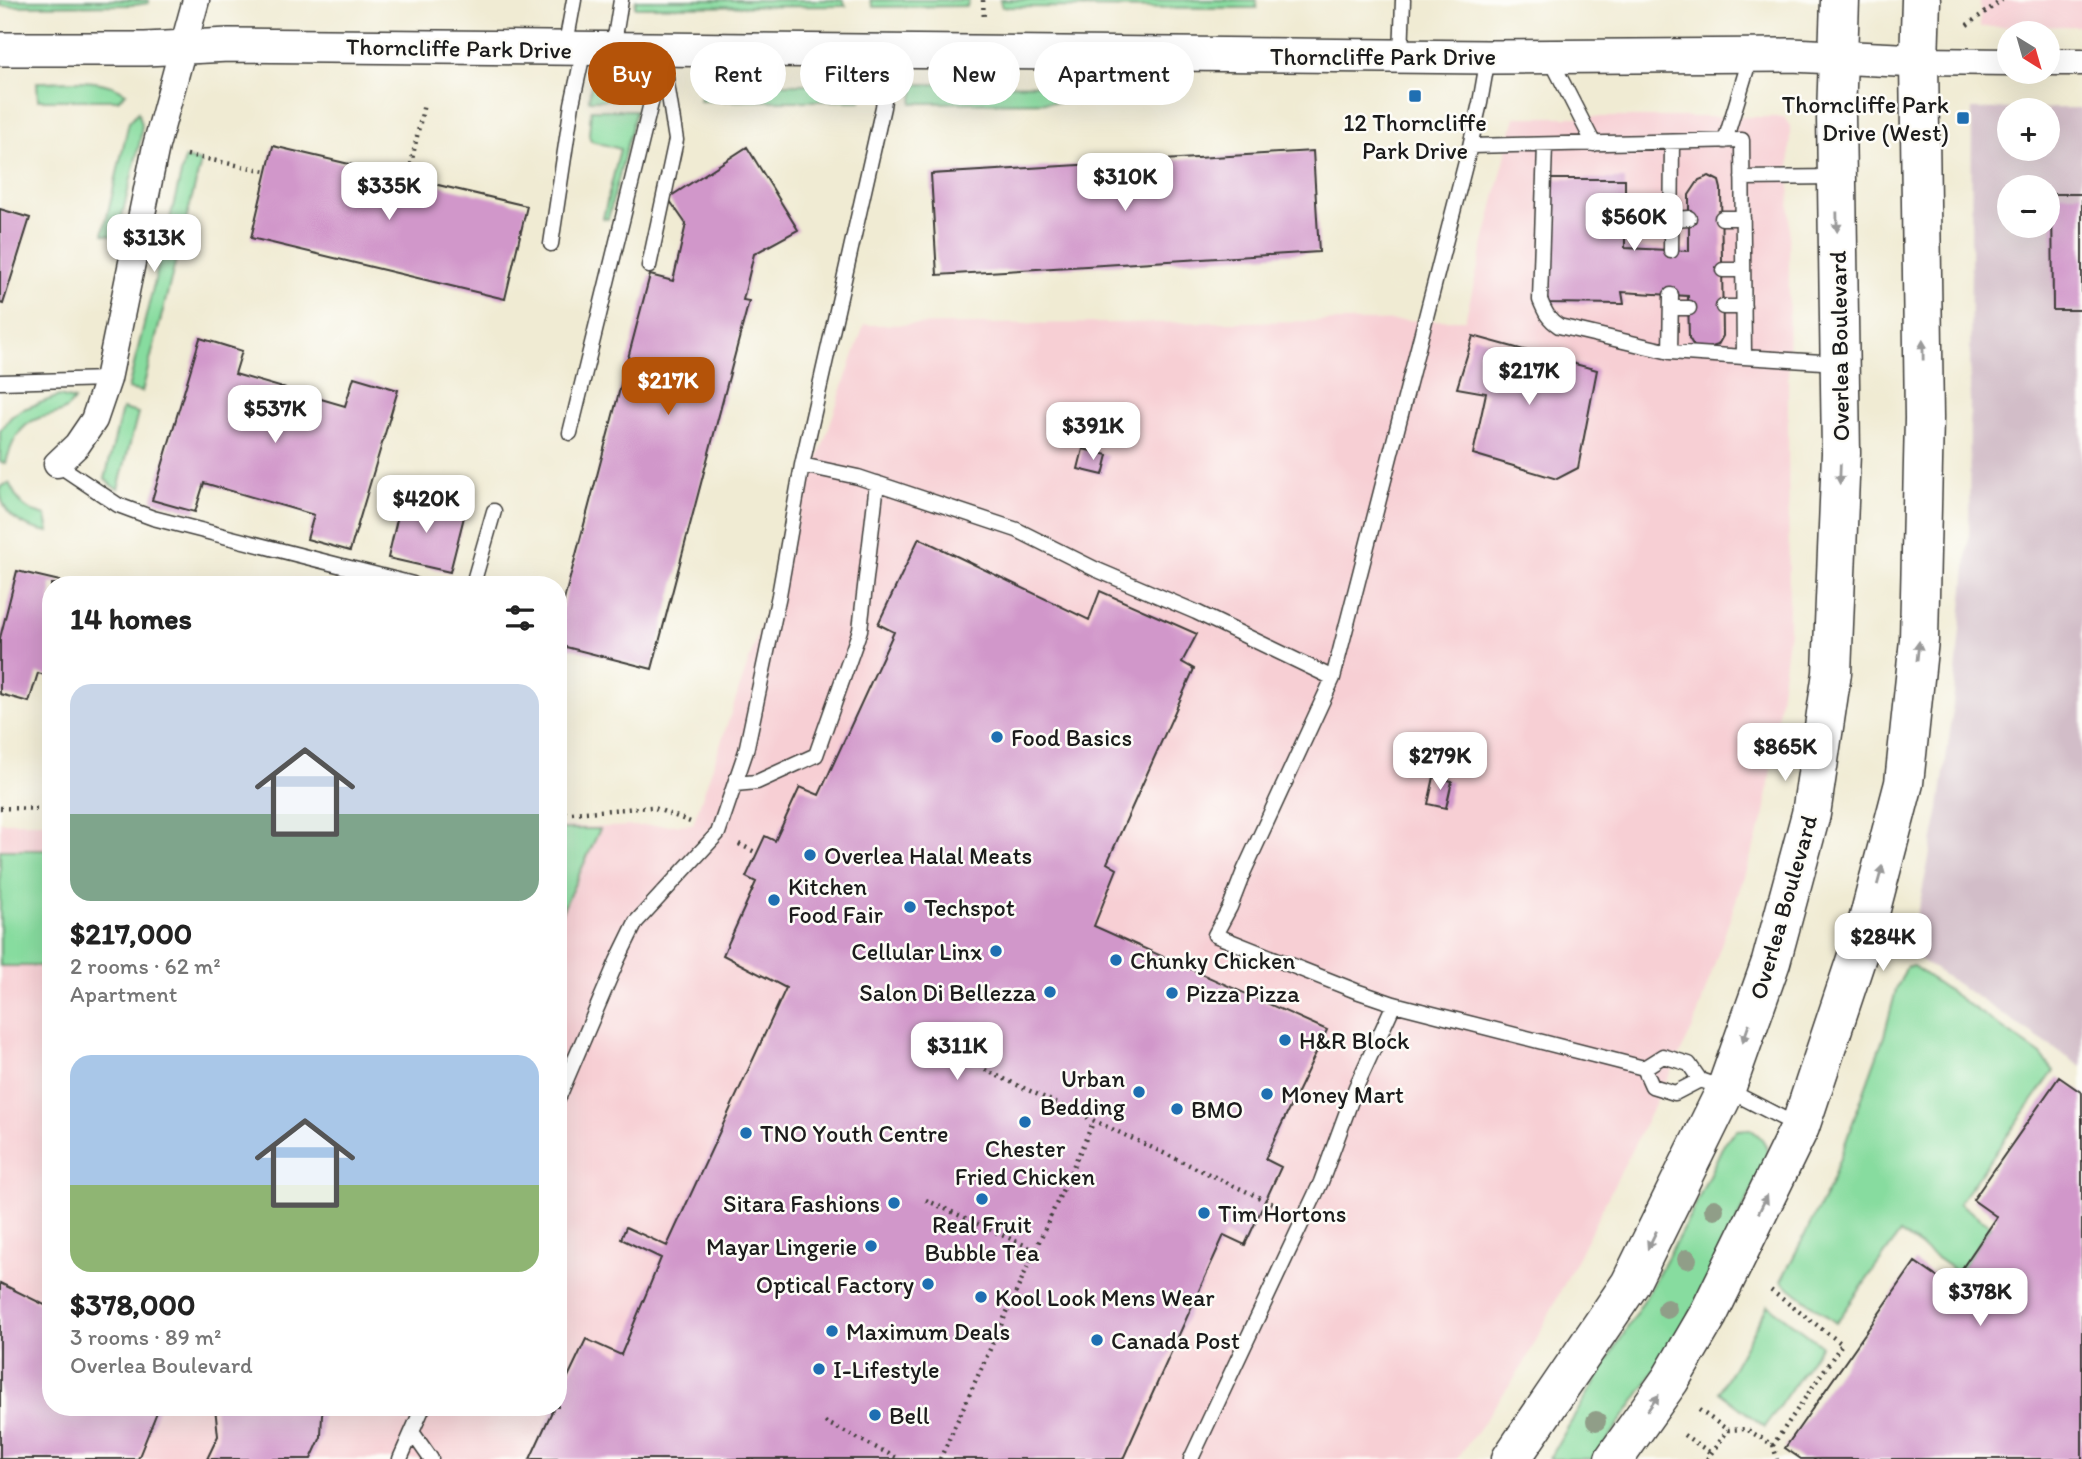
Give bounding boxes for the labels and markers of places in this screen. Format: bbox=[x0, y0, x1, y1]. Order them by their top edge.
marker: 12 Thorncliffe Park Drive bbox=[1407, 88, 1423, 104]
place label: Thorncliffe Park Drive (West) bbox=[1782, 90, 1949, 147]
place label: 12 Thorncliffe Park Drive bbox=[1343, 108, 1487, 165]
marker: Thorncliffe Park Drive (West) bbox=[1955, 110, 1971, 126]
pin: $310K bbox=[1076, 154, 1174, 213]
pin: $335K bbox=[340, 162, 438, 222]
pin: $560K bbox=[1585, 194, 1683, 253]
pin: $313K bbox=[105, 215, 203, 274]
pin: $217K bbox=[1480, 348, 1578, 407]
pin: $217K bbox=[619, 358, 717, 417]
pin: $537K bbox=[226, 386, 324, 445]
pin: $391K bbox=[1044, 402, 1142, 462]
pin: $420K bbox=[377, 476, 475, 535]
place label: Food Basics bbox=[1011, 723, 1132, 752]
pin: $865K bbox=[1736, 724, 1834, 783]
marker: Food Basics bbox=[989, 729, 1005, 745]
pin: $279K bbox=[1391, 732, 1489, 792]
place label: Overlea Halal Meats bbox=[824, 841, 1032, 870]
marker: Overlea Halal Meats bbox=[802, 847, 818, 863]
place label: Kitchen Food Fair bbox=[788, 872, 883, 929]
marker: Kitchen Food Fair bbox=[766, 892, 782, 908]
place label: Techspot bbox=[924, 893, 1015, 922]
marker: Techspot bbox=[902, 899, 918, 915]
pin: $284K bbox=[1834, 914, 1932, 973]
place label: Cellular Linx bbox=[851, 937, 982, 966]
marker: Cellular Linx bbox=[988, 943, 1004, 959]
place label: Chunky Chicken bbox=[1130, 946, 1295, 975]
marker: Chunky Chicken bbox=[1108, 952, 1124, 968]
place label: Salon Di Bellezza bbox=[859, 978, 1037, 1007]
place label: Pizza Pizza bbox=[1186, 979, 1300, 1008]
marker: Salon Di Bellezza bbox=[1042, 984, 1058, 1000]
marker: Pizza Pizza bbox=[1164, 985, 1180, 1001]
pin: $311K bbox=[908, 1023, 1006, 1082]
place label: H&R Block bbox=[1299, 1026, 1410, 1055]
marker: H&R Block bbox=[1277, 1032, 1293, 1048]
place label: Urban Bedding bbox=[1040, 1064, 1126, 1121]
place label: Money Mart bbox=[1281, 1080, 1404, 1109]
marker: Urban Bedding bbox=[1131, 1084, 1147, 1100]
marker: Money Mart bbox=[1259, 1086, 1275, 1102]
place label: BMO bbox=[1191, 1095, 1243, 1124]
marker: BMO bbox=[1169, 1101, 1185, 1117]
marker: Chester Fried Chicken bbox=[1017, 1114, 1033, 1130]
place label: TNO Youth Centre bbox=[760, 1119, 948, 1148]
marker: TNO Youth Centre bbox=[738, 1125, 754, 1141]
place label: Chester Fried Chicken bbox=[955, 1134, 1096, 1191]
place label: Sitara Fashions bbox=[723, 1189, 880, 1218]
marker: Real Fruit Bubble Tea bbox=[974, 1191, 990, 1207]
marker: Sitara Fashions bbox=[886, 1195, 902, 1211]
place label: Tim Hortons bbox=[1218, 1199, 1347, 1228]
marker: Tim Hortons bbox=[1196, 1205, 1212, 1221]
place label: Real Fruit Bubble Tea bbox=[925, 1210, 1040, 1267]
place label: Mayar Lingerie bbox=[706, 1232, 857, 1261]
marker: Mayar Lingerie bbox=[863, 1238, 879, 1254]
pin: $378K bbox=[1931, 1268, 2029, 1328]
place label: Optical Factory bbox=[756, 1270, 914, 1299]
marker: Optical Factory bbox=[920, 1276, 936, 1292]
place label: Kool Look Mens Wear bbox=[995, 1283, 1215, 1312]
marker: Kool Look Mens Wear bbox=[973, 1289, 989, 1305]
place label: Maximum Deals bbox=[846, 1317, 1010, 1346]
marker: Maximum Deals bbox=[824, 1323, 840, 1339]
place label: Canada Post bbox=[1111, 1326, 1240, 1355]
marker: Canada Post bbox=[1089, 1332, 1105, 1348]
place label: I-Lifestyle bbox=[833, 1355, 940, 1384]
marker: I-Lifestyle bbox=[811, 1361, 827, 1377]
place label: Bell bbox=[889, 1401, 930, 1430]
marker: Bell bbox=[867, 1407, 883, 1423]

